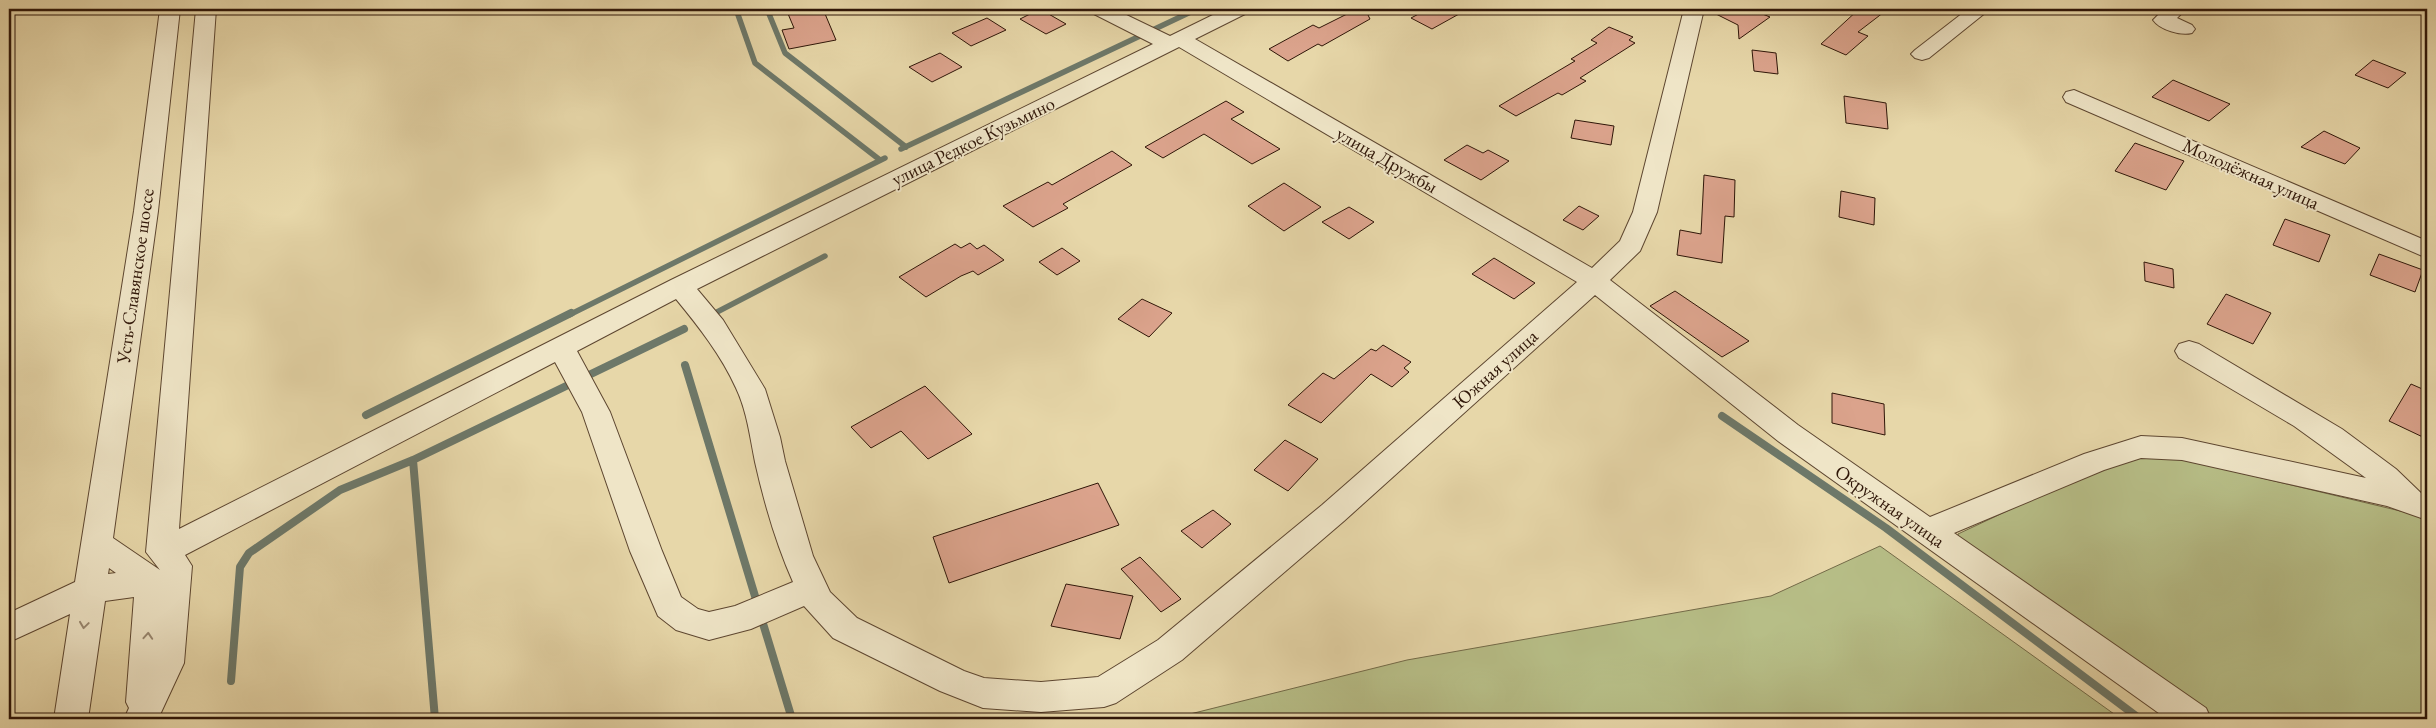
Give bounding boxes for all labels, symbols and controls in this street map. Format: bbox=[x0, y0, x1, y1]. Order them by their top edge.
street label: улица Редкое Кузьмино bbox=[887, 91, 1059, 191]
street label: улица Дружбы bbox=[1332, 121, 1443, 199]
street label: Молодёжная улица bbox=[2179, 133, 2324, 215]
street label: Усть-Славянское шоссе bbox=[110, 187, 160, 366]
street label: Южная улица bbox=[1447, 324, 1543, 414]
street label: Окружная улица bbox=[1830, 459, 1950, 553]
one-way arrow bbox=[79, 621, 90, 629]
one-way arrow bbox=[142, 631, 153, 639]

